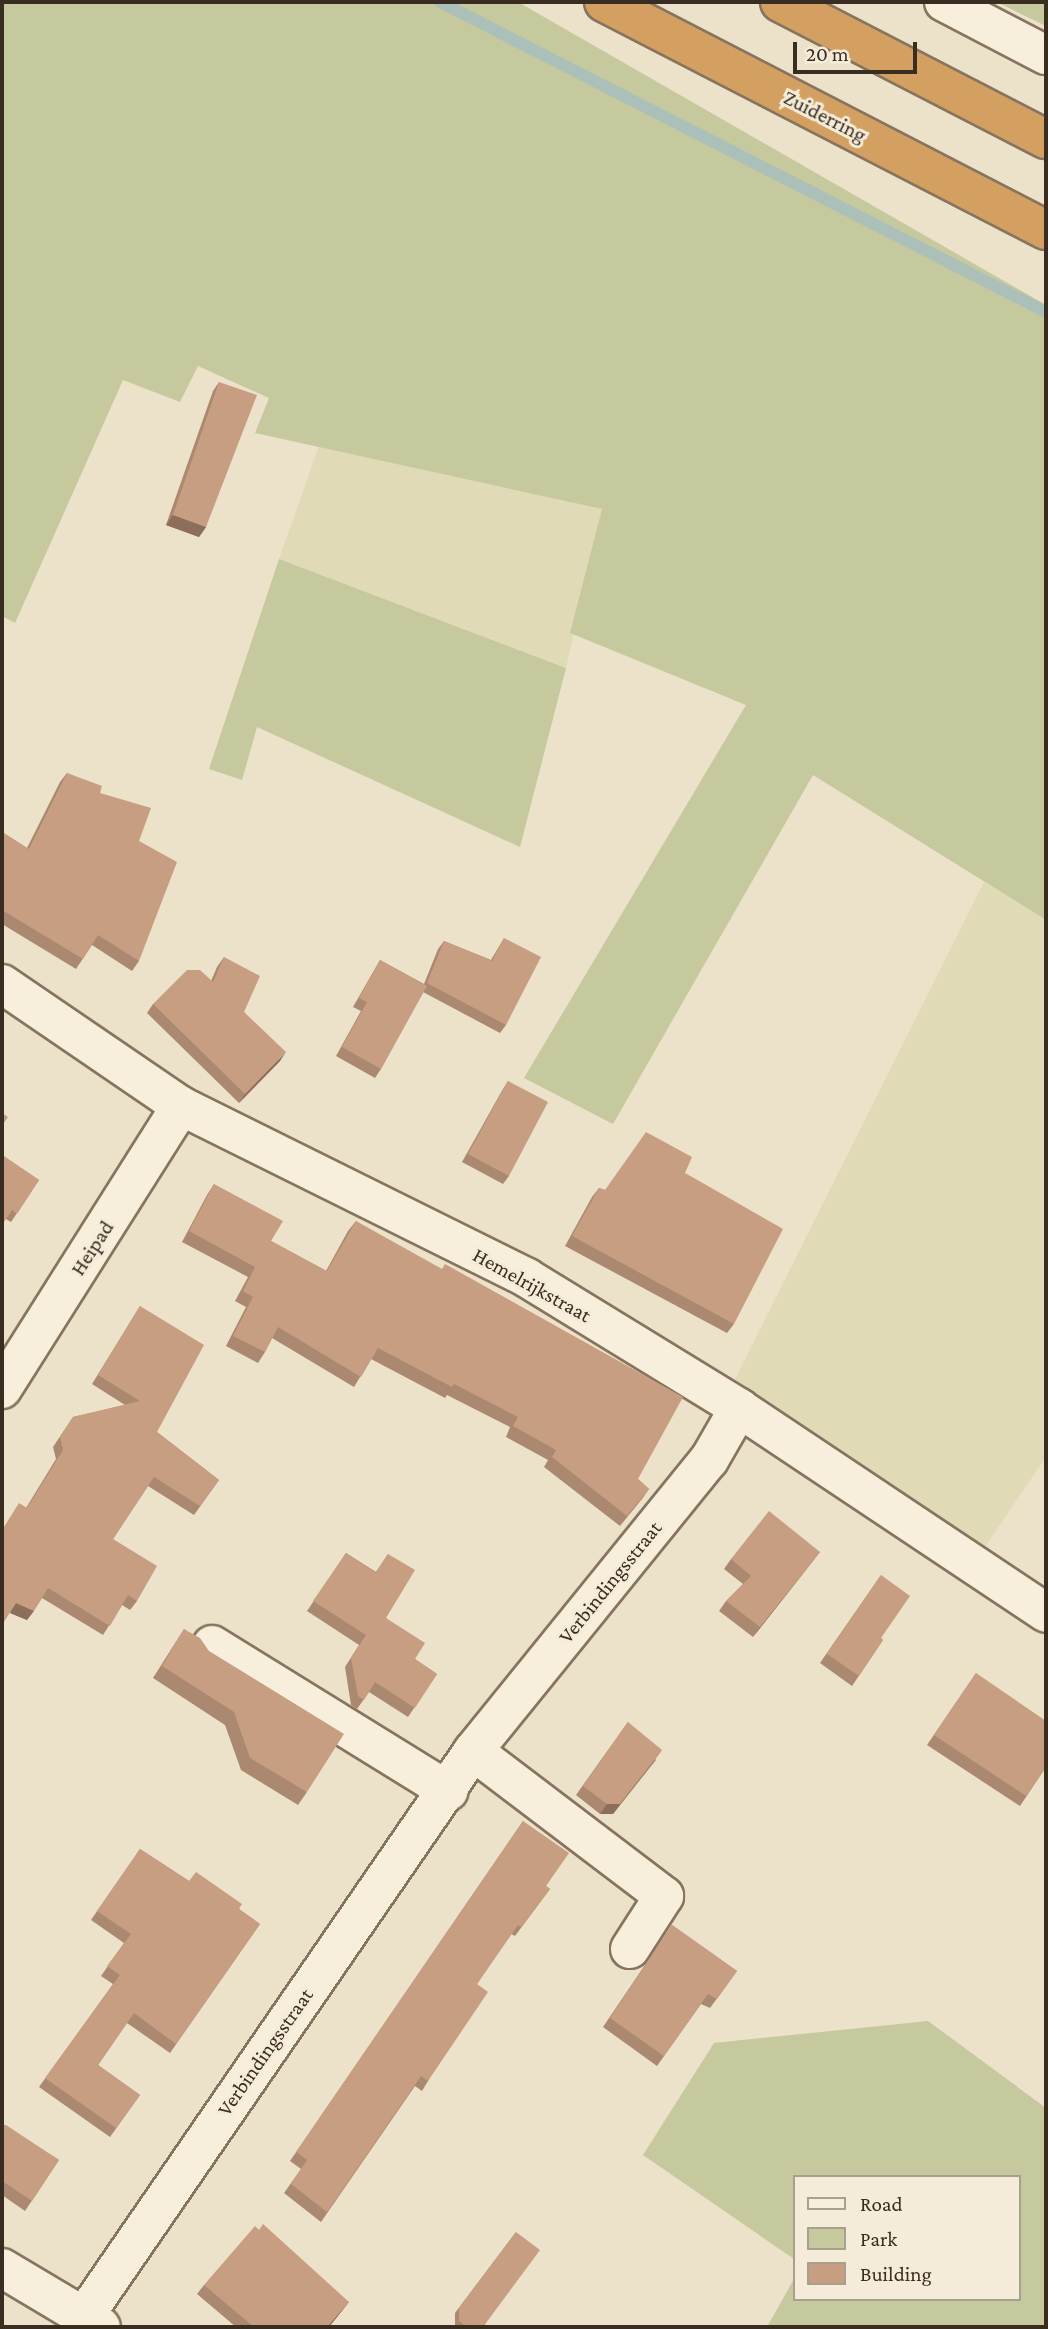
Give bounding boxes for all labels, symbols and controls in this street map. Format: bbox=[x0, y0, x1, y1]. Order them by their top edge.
scale bar bbox=[796, 28, 920, 72]
text: 20 m bbox=[806, 42, 849, 66]
street label: Zuiderring bbox=[779, 84, 871, 148]
street label: Heipad bbox=[65, 1216, 119, 1280]
street label: Hemelrijkstraat bbox=[468, 1242, 596, 1328]
street label: Verbindingsstraat bbox=[553, 1516, 667, 1648]
street label: Verbindingsstraat bbox=[212, 1983, 318, 2121]
legend bbox=[792, 2175, 1020, 2301]
text: Road bbox=[860, 2192, 903, 2216]
text: Park bbox=[860, 2227, 897, 2251]
text: Building bbox=[860, 2262, 932, 2286]

